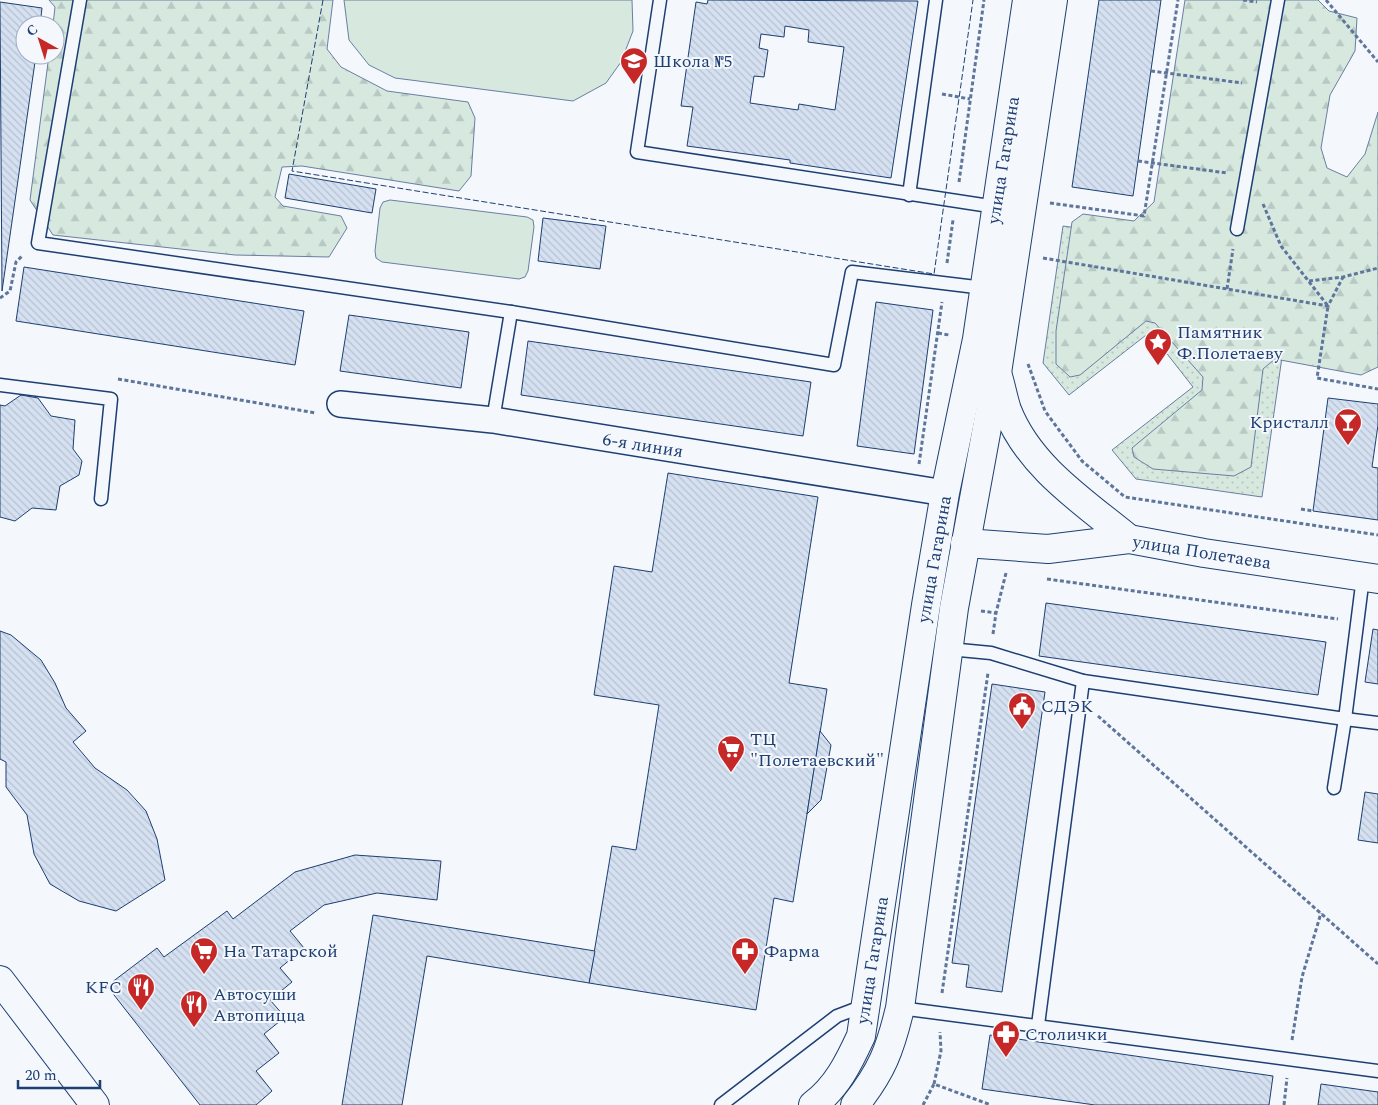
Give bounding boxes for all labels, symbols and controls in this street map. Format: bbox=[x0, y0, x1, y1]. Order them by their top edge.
north arrow bbox=[15, 15, 65, 65]
text: С bbox=[22, 19, 43, 42]
school or university icon: Школа №5 bbox=[619, 46, 649, 85]
place label: Школа №5 bbox=[653, 48, 732, 75]
street label: улица Гагарина bbox=[980, 94, 1027, 227]
place label: Памятник Ф.Полетаеву bbox=[1177, 319, 1284, 367]
place icon: Памятник Ф.Полетаеву bbox=[1143, 327, 1173, 366]
bar icon: Кристалл bbox=[1333, 407, 1363, 446]
place label: Кристалл bbox=[1249, 409, 1329, 436]
street label: 6-я линия bbox=[601, 426, 685, 465]
street label: улица Гагарина bbox=[910, 493, 959, 626]
street label: улица Полетаева bbox=[1130, 528, 1273, 577]
public building icon: СДЭК bbox=[1007, 691, 1037, 730]
place label: СДЭК bbox=[1041, 693, 1093, 720]
place label: ТЦ "Полетаевский" bbox=[750, 726, 884, 774]
supermarket icon: ТЦ "Полетаевский" bbox=[716, 734, 746, 773]
street label: улица Гагарина bbox=[849, 894, 896, 1027]
supermarket icon: На Татарской bbox=[189, 936, 219, 975]
pharmacy icon: Фарма bbox=[730, 936, 760, 975]
place label: На Татарской bbox=[223, 938, 338, 965]
place label: Фарма bbox=[764, 938, 820, 965]
restaurant icon: KFC bbox=[126, 972, 156, 1011]
place label: KFC bbox=[85, 974, 122, 1001]
place label: Автосуши Автопицца bbox=[213, 981, 306, 1029]
restaurant icon: Автосуши Автопицца bbox=[179, 989, 209, 1028]
pharmacy icon: Столички bbox=[991, 1019, 1021, 1058]
place label: Столички bbox=[1025, 1021, 1108, 1048]
scale bar bbox=[18, 1058, 100, 1090]
text: 20 m bbox=[25, 1064, 57, 1087]

